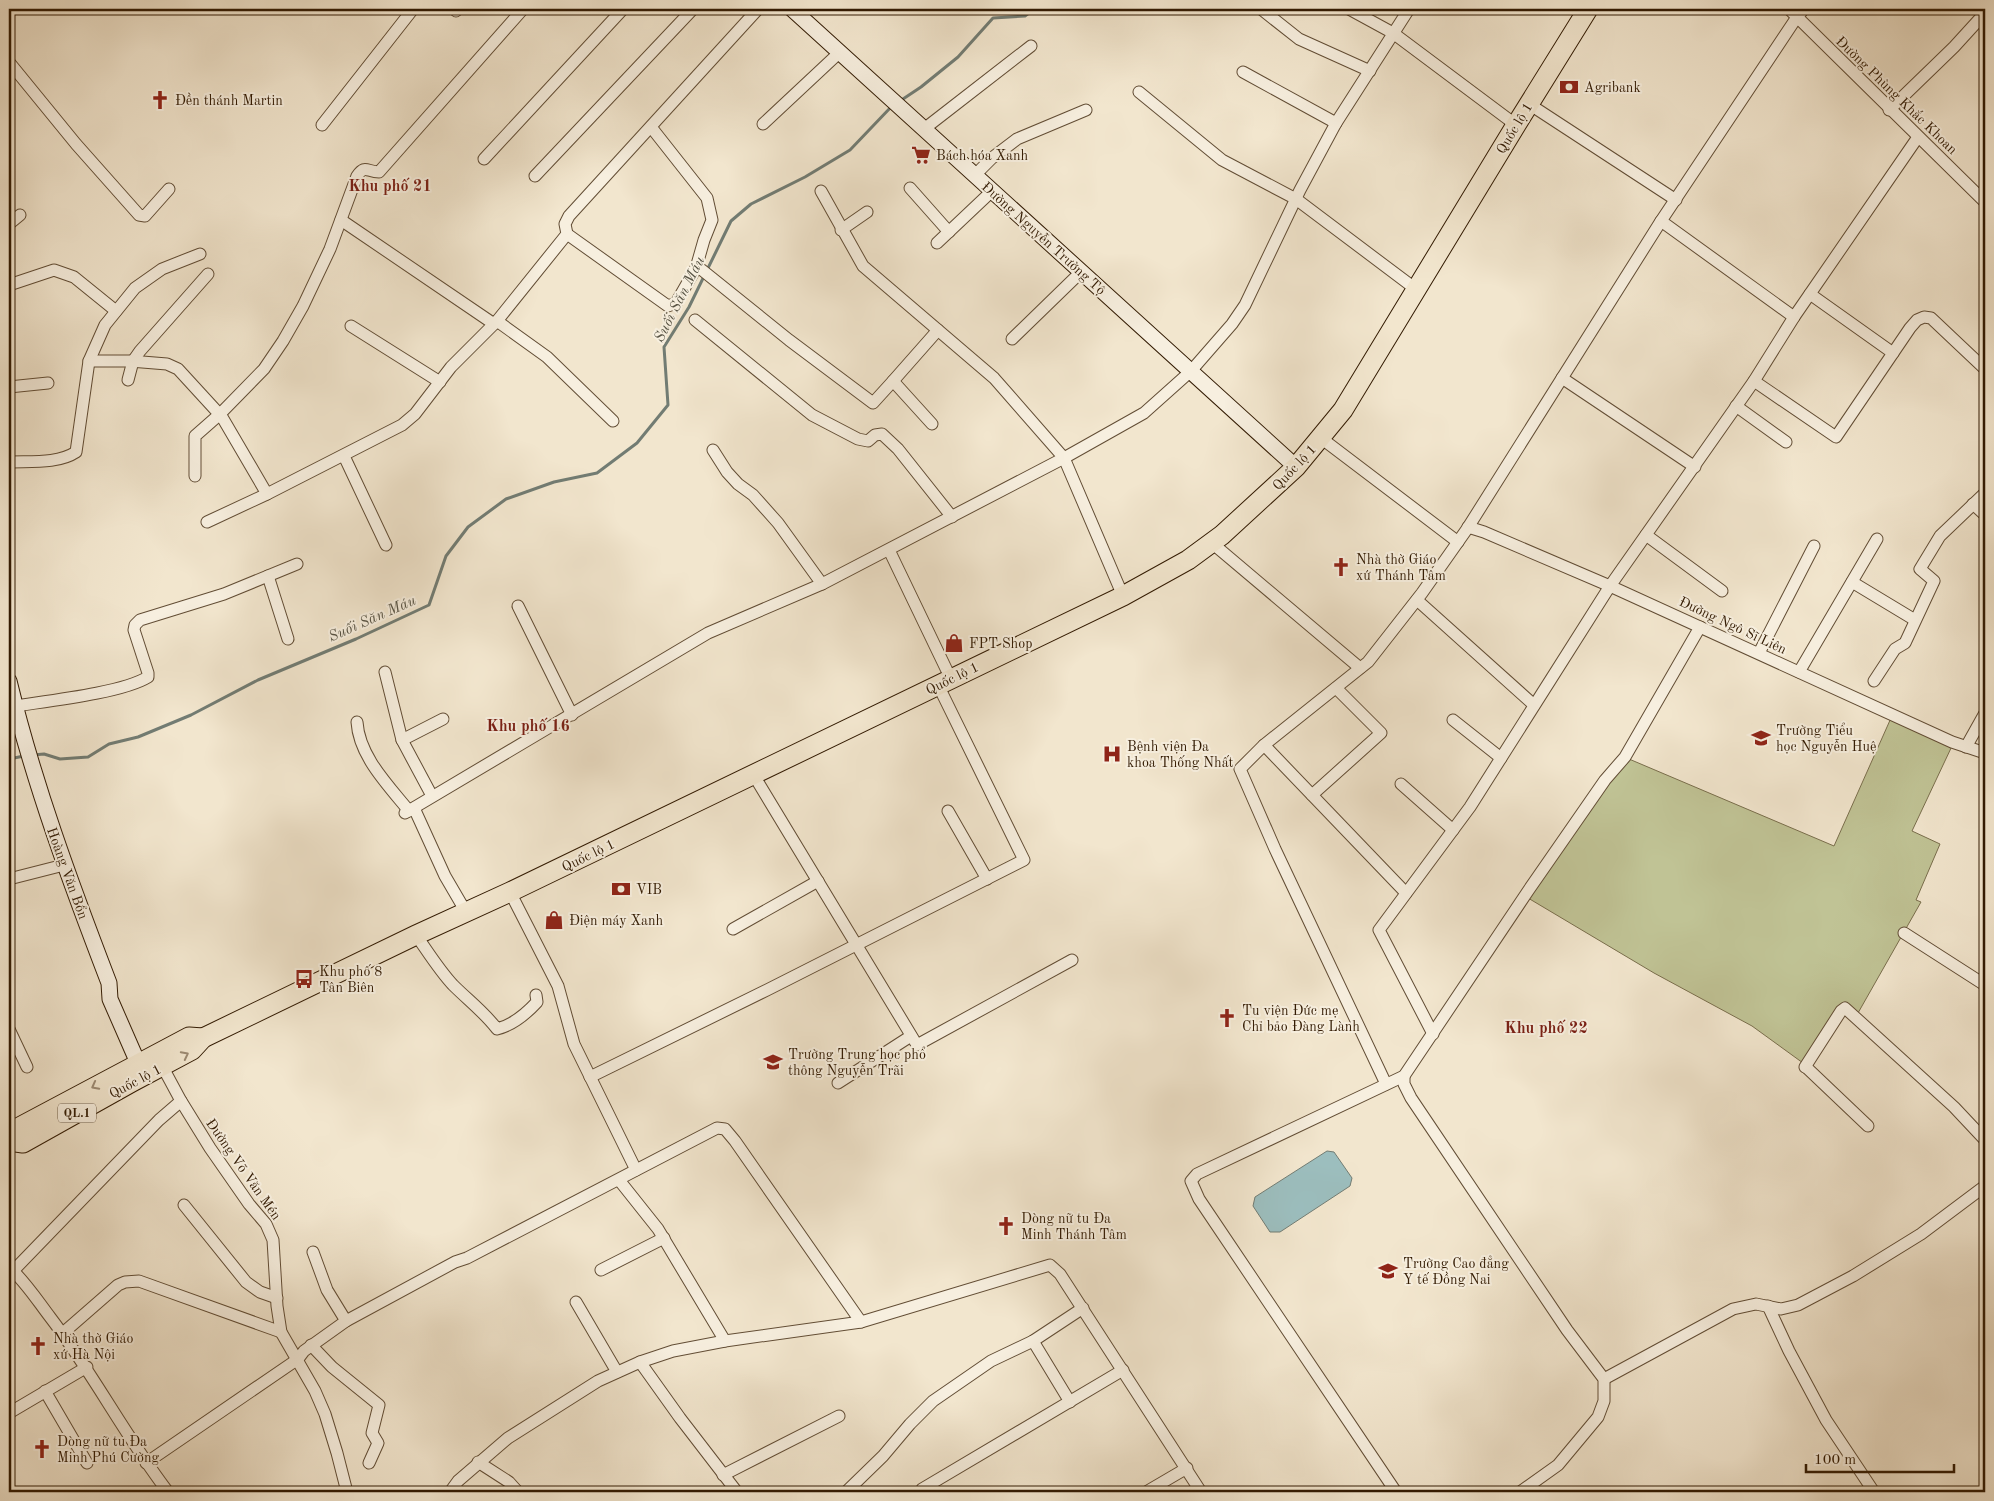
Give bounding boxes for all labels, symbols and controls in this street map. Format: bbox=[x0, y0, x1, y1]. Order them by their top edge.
street label: Đường Phùng Khắc Khoan bbox=[1833, 33, 1961, 158]
bank icon: Agribank bbox=[1558, 76, 1580, 98]
place label: Agribank bbox=[1584, 81, 1641, 95]
church icon: Đền thánh Martin bbox=[149, 89, 171, 111]
place label: Đền thánh Martin bbox=[175, 92, 283, 108]
street label: Quốc lộ 1 bbox=[1493, 100, 1536, 157]
supermarket icon: Bách hóa Xanh bbox=[910, 144, 932, 166]
place label: Bách hóa Xanh bbox=[936, 149, 1029, 163]
district label: Khu phố 21 bbox=[348, 177, 432, 195]
street label: Đường Nguyễn Trường Tộ bbox=[979, 179, 1109, 298]
water label: Suối Săn Máu bbox=[652, 254, 709, 345]
street label: Quốc lộ 1 bbox=[1269, 441, 1319, 493]
place label: Nhà thờ Giáo xứ Thánh Tâm bbox=[1356, 553, 1446, 583]
church icon: Nhà thờ Giáo xứ Thánh Tâm bbox=[1330, 556, 1352, 578]
water label: Suối Săn Máu bbox=[327, 593, 419, 645]
street label: Đường Ngô Sĩ Liên bbox=[1677, 595, 1789, 657]
shop icon: FPT Shop bbox=[943, 632, 965, 654]
place label: FPT Shop bbox=[969, 637, 1032, 651]
street label: Quốc lộ 1 bbox=[923, 659, 981, 698]
district label: Khu phố 16 bbox=[486, 717, 570, 735]
place label: Trường Tiểu học Nguyễn Huệ bbox=[1776, 722, 1876, 754]
school or university icon: Trường Tiểu học Nguyễn Huệ bbox=[1750, 727, 1772, 749]
place label: Bệnh viện Đa khoa Thống Nhất bbox=[1127, 740, 1234, 770]
hospital icon: Bệnh viện Đa khoa Thống Nhất bbox=[1101, 743, 1123, 765]
street label: Hoàng Văn Bổn bbox=[44, 825, 92, 921]
street label: Quốc lộ 1 bbox=[559, 836, 617, 875]
bank icon: VIB bbox=[610, 878, 632, 900]
place label: VIB bbox=[636, 883, 662, 897]
shop icon: Điện máy Xanh bbox=[543, 909, 565, 931]
place label: Điện máy Xanh bbox=[569, 914, 664, 928]
place label: Khu phố 8 Tân Biên bbox=[319, 964, 382, 995]
bus stop icon: Khu phố 8 Tân Biên bbox=[293, 968, 315, 990]
place label: Tu viện Đức mẹ Chỉ bảo Đàng Lành bbox=[1242, 1004, 1360, 1034]
church icon: Tu viện Đức mẹ Chỉ bảo Đàng Lành bbox=[1216, 1007, 1238, 1029]
district label: Khu phố 22 bbox=[1504, 1019, 1588, 1037]
place label: Trường Trung học phổ thông Nguyễn Trãi bbox=[788, 1046, 926, 1078]
one-way arrow bbox=[179, 1051, 188, 1061]
school or university icon: Trường Trung học phổ thông Nguyễn Trãi bbox=[762, 1051, 784, 1073]
street label: Quốc lộ 1 bbox=[107, 1061, 164, 1101]
one-way arrow bbox=[92, 1080, 101, 1090]
road number: QL.1 bbox=[58, 1104, 96, 1122]
street label: Đường Võ Văn Mén bbox=[203, 1116, 284, 1223]
place label: Dòng nữ tu Đa Minh Thánh Tâm bbox=[1021, 1212, 1127, 1242]
church icon: Dòng nữ tu Đa Minh Thánh Tâm bbox=[995, 1215, 1017, 1237]
place label: Trường Cao đẳng Y tế Đồng Nai bbox=[1403, 1255, 1509, 1287]
school or university icon: Trường Cao đẳng Y tế Đồng Nai bbox=[1377, 1260, 1399, 1282]
place label: Nhà thờ Giáo xứ Hà Nội bbox=[53, 1332, 133, 1362]
church icon: Nhà thờ Giáo xứ Hà Nội bbox=[27, 1335, 49, 1357]
place label: Dòng nữ tu Đa Minh Phú Cường bbox=[57, 1435, 159, 1465]
church icon: Dòng nữ tu Đa Minh Phú Cường bbox=[31, 1438, 53, 1460]
scale bar bbox=[1806, 1441, 1954, 1473]
text: 100 m bbox=[1814, 1453, 1856, 1468]

